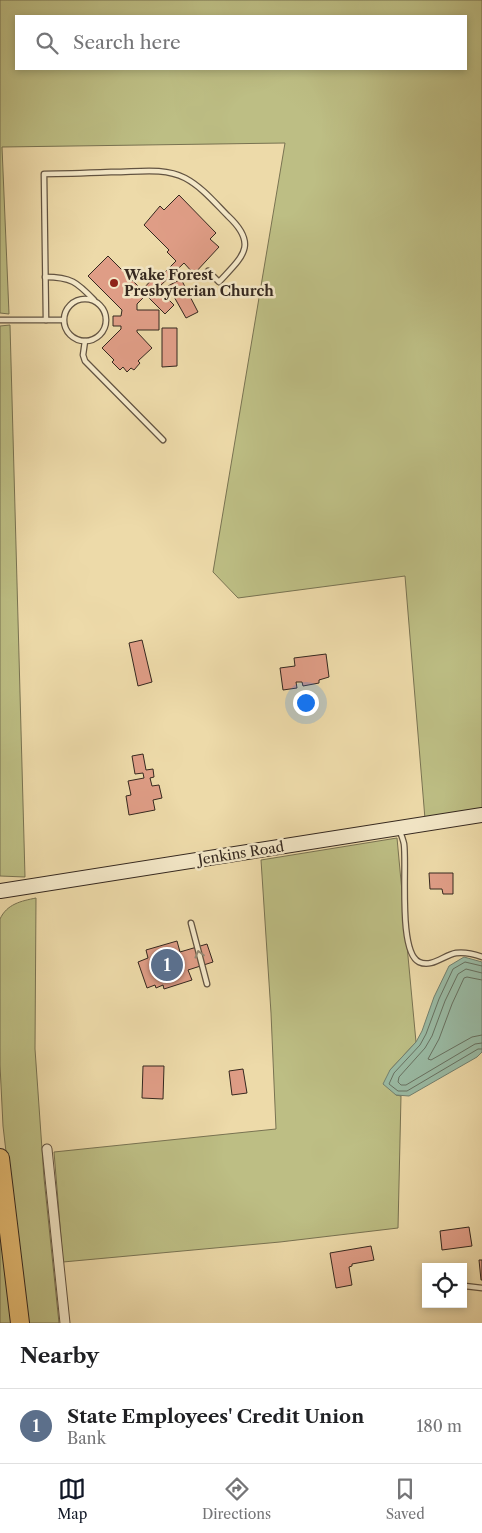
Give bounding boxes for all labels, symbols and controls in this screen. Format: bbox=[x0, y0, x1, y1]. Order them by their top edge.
search box bbox=[15, 15, 467, 70]
icon: search bbox=[33, 29, 61, 57]
text: Search here bbox=[73, 31, 181, 54]
place label: Wake Forest Presbyterian Church bbox=[123, 266, 274, 300]
marker: Wake Forest Presbyterian Church bbox=[108, 277, 120, 289]
your location bbox=[293, 690, 319, 716]
street label: Jenkins Road bbox=[195, 837, 286, 869]
pin: 1 bbox=[151, 946, 183, 984]
one-way arrow bbox=[194, 949, 205, 958]
map controls bbox=[422, 1263, 467, 1308]
button: locate bbox=[422, 1263, 467, 1308]
text: Nearby bbox=[20, 1343, 99, 1368]
text: State Employees' Credit Union bbox=[67, 1405, 364, 1428]
text: 1 bbox=[32, 1416, 40, 1436]
text: 180 m bbox=[416, 1416, 462, 1436]
text: Bank bbox=[67, 1428, 106, 1448]
tab: Map bbox=[57, 1475, 87, 1523]
tab: Directions bbox=[202, 1475, 271, 1523]
tab: Saved bbox=[386, 1475, 425, 1523]

